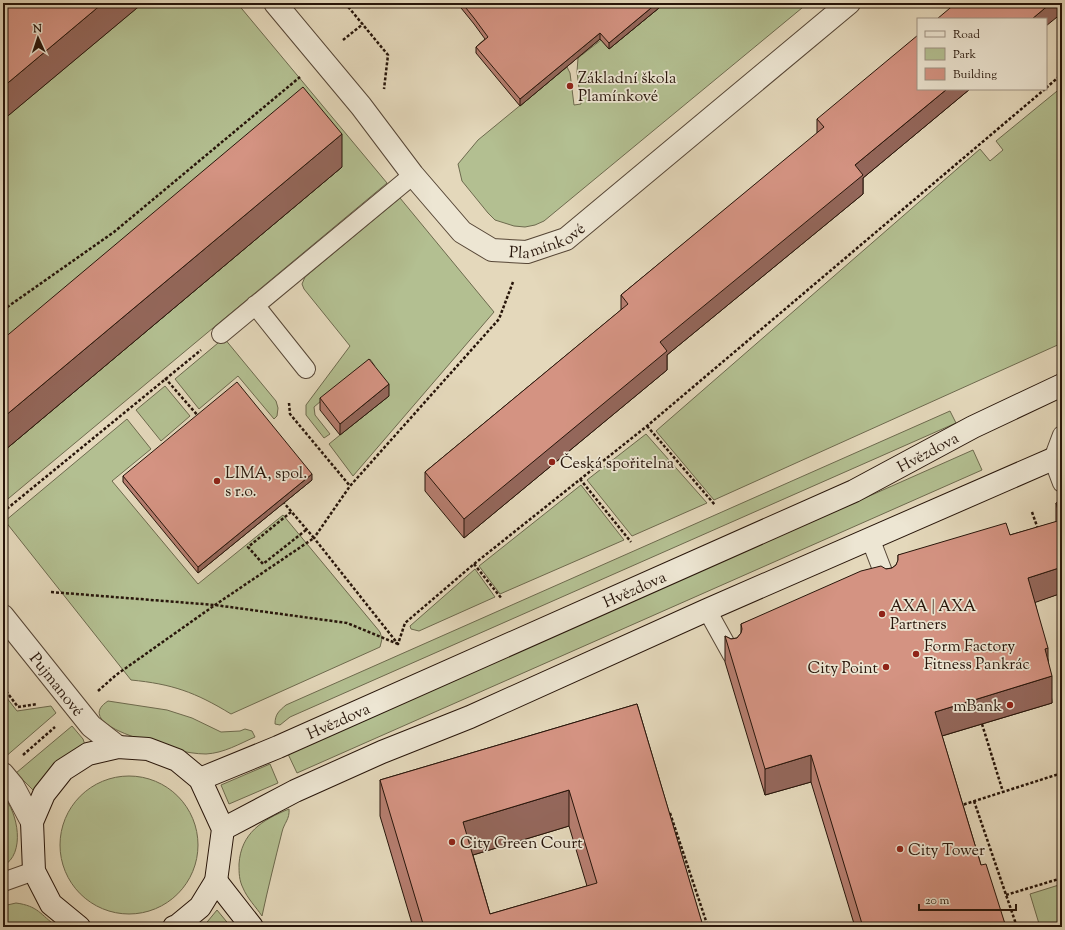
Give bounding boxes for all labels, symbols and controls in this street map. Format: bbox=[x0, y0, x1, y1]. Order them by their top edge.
north arrow bbox=[18, 18, 58, 58]
legend bbox=[917, 18, 1047, 90]
text: N bbox=[32, 21, 43, 37]
text: Road bbox=[953, 26, 980, 44]
text: Park bbox=[953, 46, 976, 64]
text: Building bbox=[953, 66, 997, 84]
place label: Základní škola Plamínkové bbox=[578, 68, 677, 109]
marker: Základní škola Plamínkové bbox=[565, 81, 575, 91]
street label: Plamínkové bbox=[508, 219, 591, 266]
street label: Hvězdova bbox=[894, 427, 964, 480]
place label: Česká spořitelna bbox=[560, 453, 675, 476]
marker: Česká spořitelna bbox=[547, 457, 557, 467]
place label: LIMA, spol. s r.o. bbox=[225, 463, 307, 504]
marker: LIMA, spol. s r.o. bbox=[212, 476, 222, 486]
street label: Hvězdova bbox=[600, 567, 671, 615]
place label: AXA | AXA Partners bbox=[890, 596, 976, 637]
marker: AXA | AXA Partners bbox=[877, 609, 887, 619]
place label: Form Factory Fitness Pankrác bbox=[924, 636, 1030, 677]
street label: Pujmanové bbox=[23, 649, 88, 722]
marker: Form Factory Fitness Pankrác bbox=[911, 649, 921, 659]
place label: City Point bbox=[808, 658, 879, 681]
marker: City Point bbox=[881, 662, 891, 672]
place label: mBank bbox=[953, 696, 1002, 719]
street label: Hvězdova bbox=[304, 698, 375, 747]
marker: mBank bbox=[1005, 700, 1015, 710]
place label: City Green Court bbox=[460, 833, 583, 856]
marker: City Green Court bbox=[447, 837, 457, 847]
place label: City Tower bbox=[908, 840, 985, 863]
marker: City Tower bbox=[895, 844, 905, 854]
scale bar bbox=[919, 886, 1016, 912]
text: 20 m bbox=[925, 892, 950, 910]

